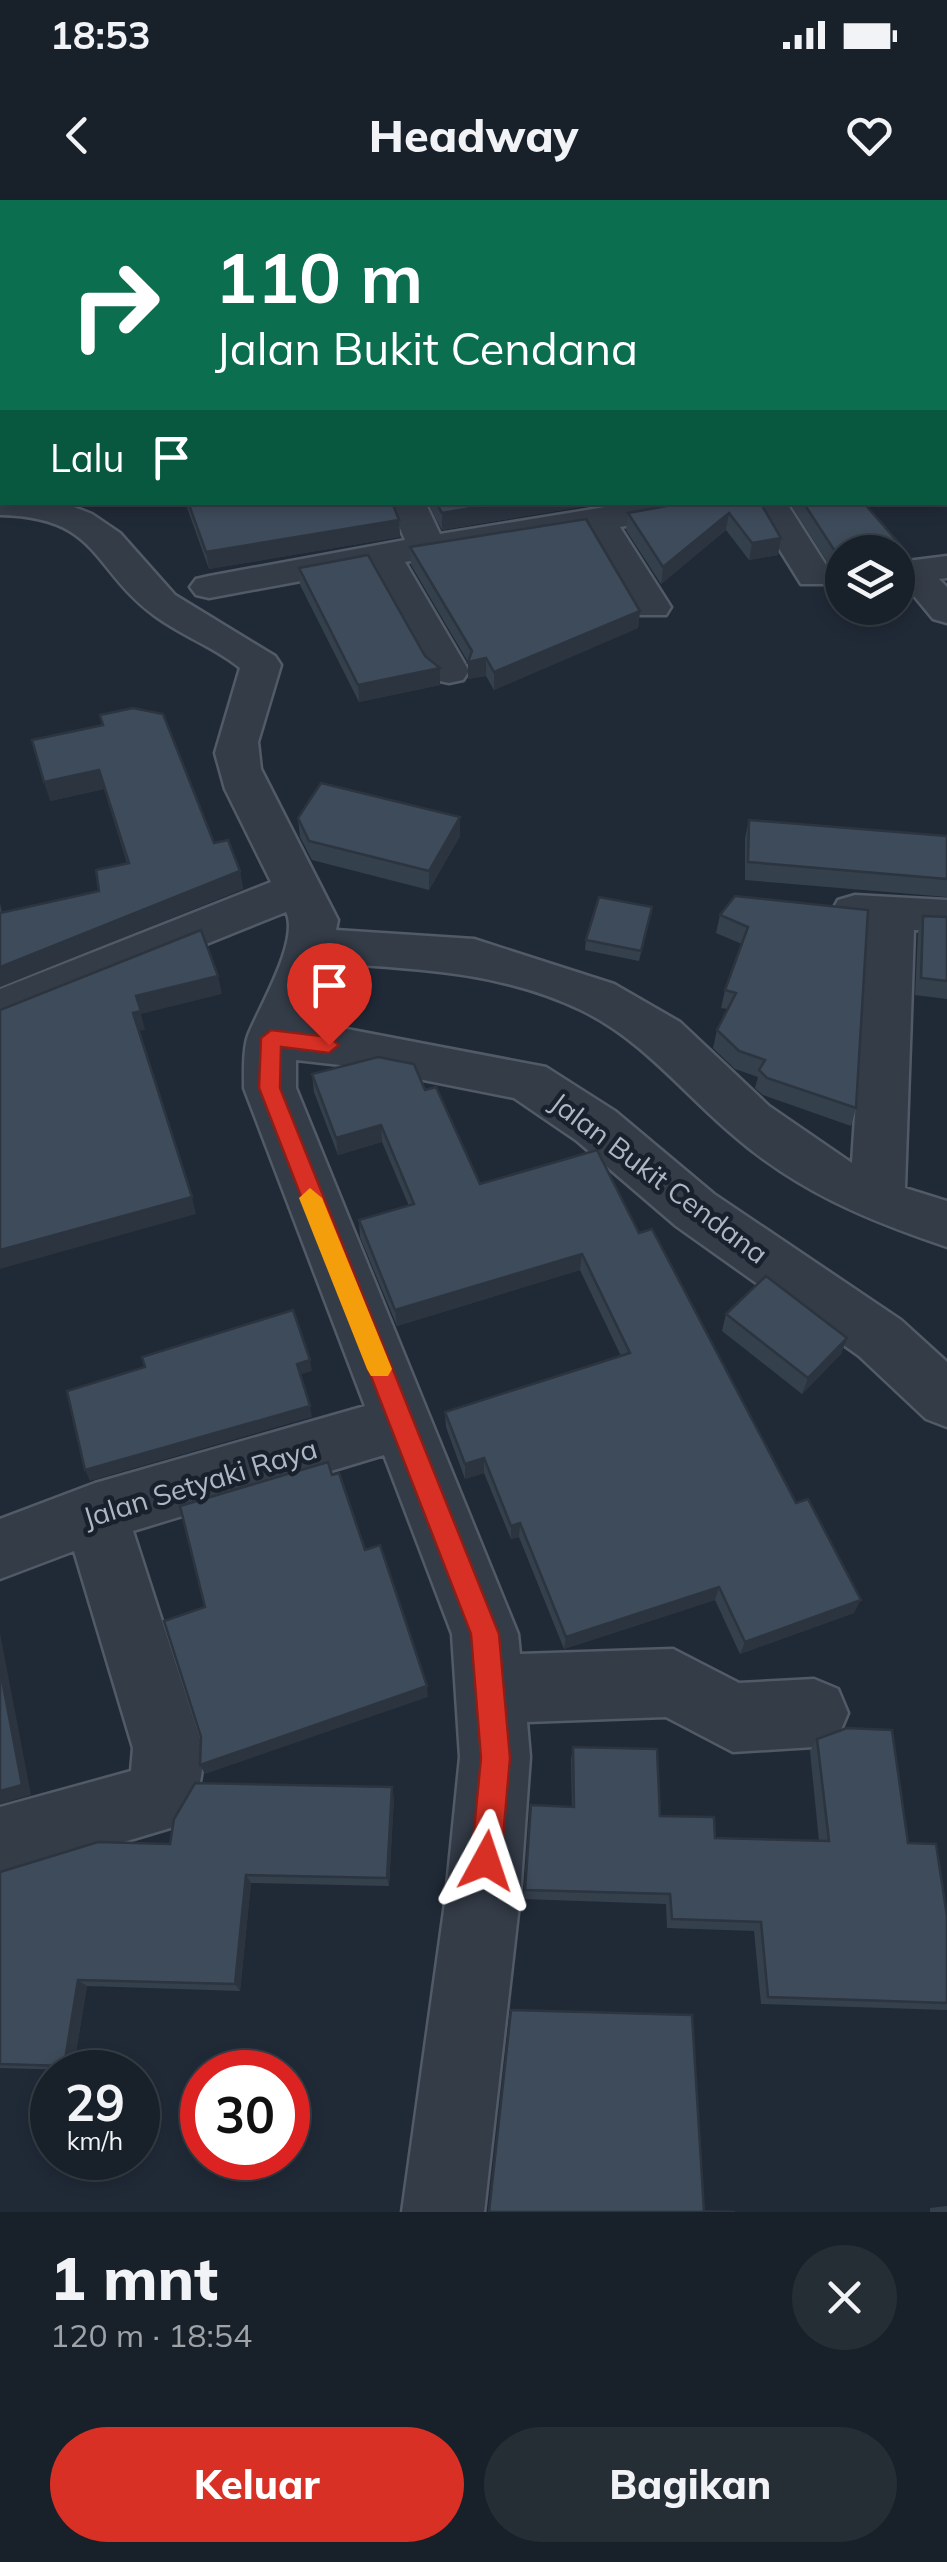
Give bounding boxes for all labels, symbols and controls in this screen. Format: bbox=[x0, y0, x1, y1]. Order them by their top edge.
text: 18:53 bbox=[50, 11, 151, 59]
text: Headway bbox=[369, 107, 578, 163]
icon: back bbox=[50, 108, 105, 163]
icon: heart bbox=[842, 108, 897, 163]
text: 110 m bbox=[215, 233, 423, 321]
icon: right bbox=[50, 240, 180, 370]
text: Jalan Bukit Cendana bbox=[215, 320, 638, 376]
icon: arrive bbox=[144, 430, 199, 485]
text: Lalu bbox=[50, 434, 124, 482]
map controls bbox=[825, 535, 915, 625]
button: layers bbox=[825, 535, 915, 625]
pin bbox=[287, 943, 372, 1046]
icon: arrive bbox=[302, 958, 357, 1013]
street label: Jalan Bukit Cendana bbox=[544, 1084, 775, 1271]
street label: Jalan Setyaki Raya bbox=[79, 1430, 321, 1535]
position arrow bbox=[434, 1809, 538, 1913]
speed limit sign: 30 bbox=[180, 2050, 310, 2180]
text: 29 bbox=[65, 2071, 125, 2134]
text: km/h bbox=[67, 2125, 123, 2156]
text: 1 mnt bbox=[50, 2240, 218, 2315]
button: close bbox=[792, 2245, 897, 2350]
text: 120 m · 18:54 bbox=[50, 2315, 252, 2355]
button: Keluar bbox=[50, 2427, 464, 2542]
button: Bagikan bbox=[484, 2427, 897, 2542]

